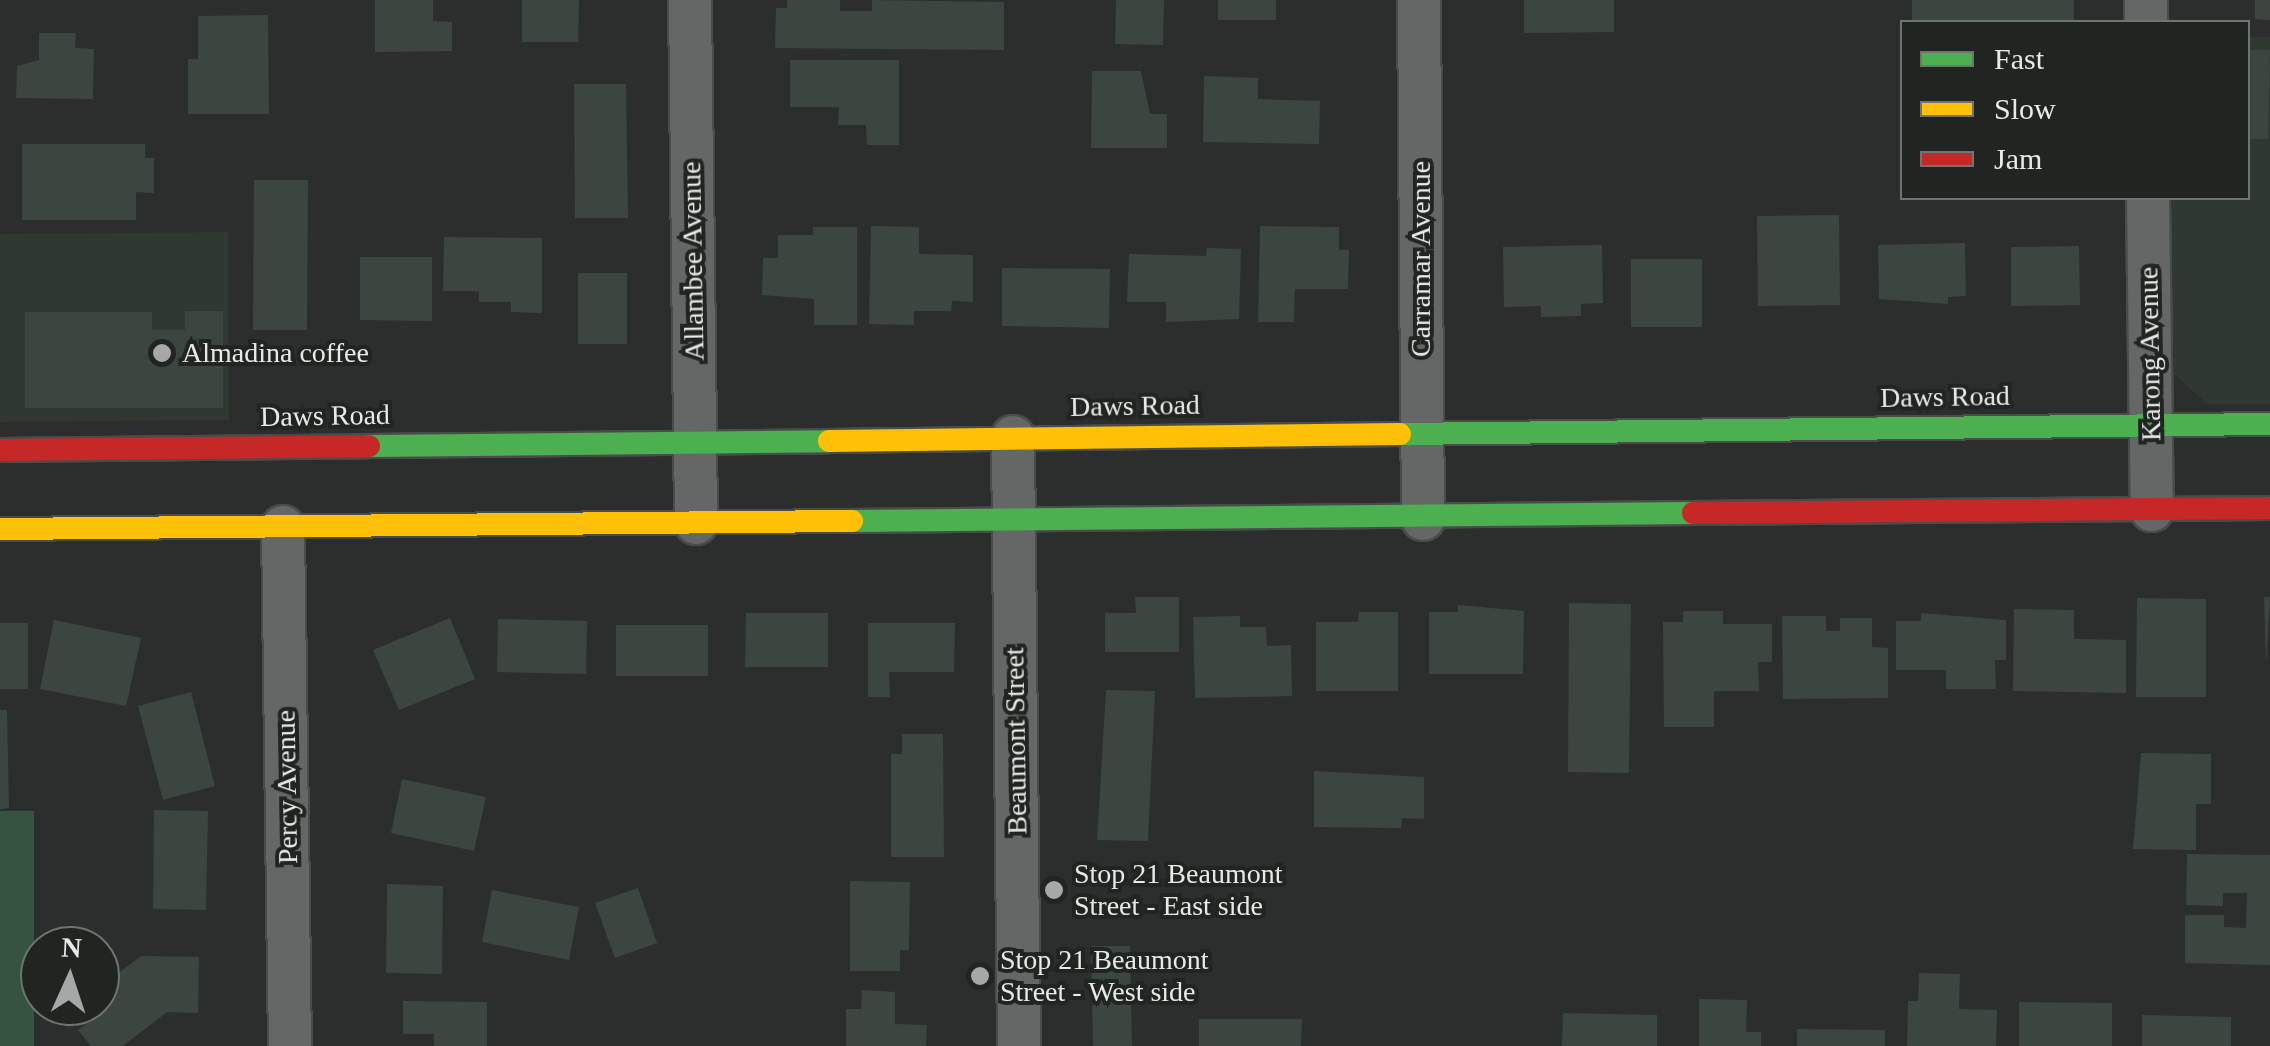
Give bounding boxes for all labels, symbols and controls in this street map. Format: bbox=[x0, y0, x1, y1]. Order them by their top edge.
legend bbox=[1900, 20, 2250, 200]
text: Fast bbox=[1994, 42, 2044, 75]
text: Slow bbox=[1994, 92, 2056, 125]
text: Jam bbox=[1994, 142, 2042, 175]
street label: Allambee Avenue bbox=[674, 160, 712, 362]
street label: Carramar Avenue bbox=[1404, 160, 1438, 358]
street label: Karong Avenue bbox=[2132, 266, 2168, 442]
place label: Almadina coffee bbox=[182, 336, 369, 370]
marker: Almadina coffee bbox=[151, 342, 173, 364]
street label: Daws Road bbox=[1880, 379, 2010, 415]
street label: Daws Road bbox=[1070, 388, 1200, 424]
street label: Daws Road bbox=[260, 398, 390, 434]
street label: Beaumont Street bbox=[998, 647, 1034, 835]
street label: Percy Avenue bbox=[269, 709, 305, 865]
place label: Stop 21 Beaumont Street - East side bbox=[1074, 857, 1282, 923]
marker: Stop 21 Beaumont Street - East side bbox=[1043, 879, 1065, 901]
north arrow bbox=[20, 926, 120, 1026]
text: N bbox=[61, 932, 82, 964]
place label: Stop 21 Beaumont Street - West side bbox=[1000, 943, 1208, 1009]
marker: Stop 21 Beaumont Street - West side bbox=[969, 965, 991, 987]

